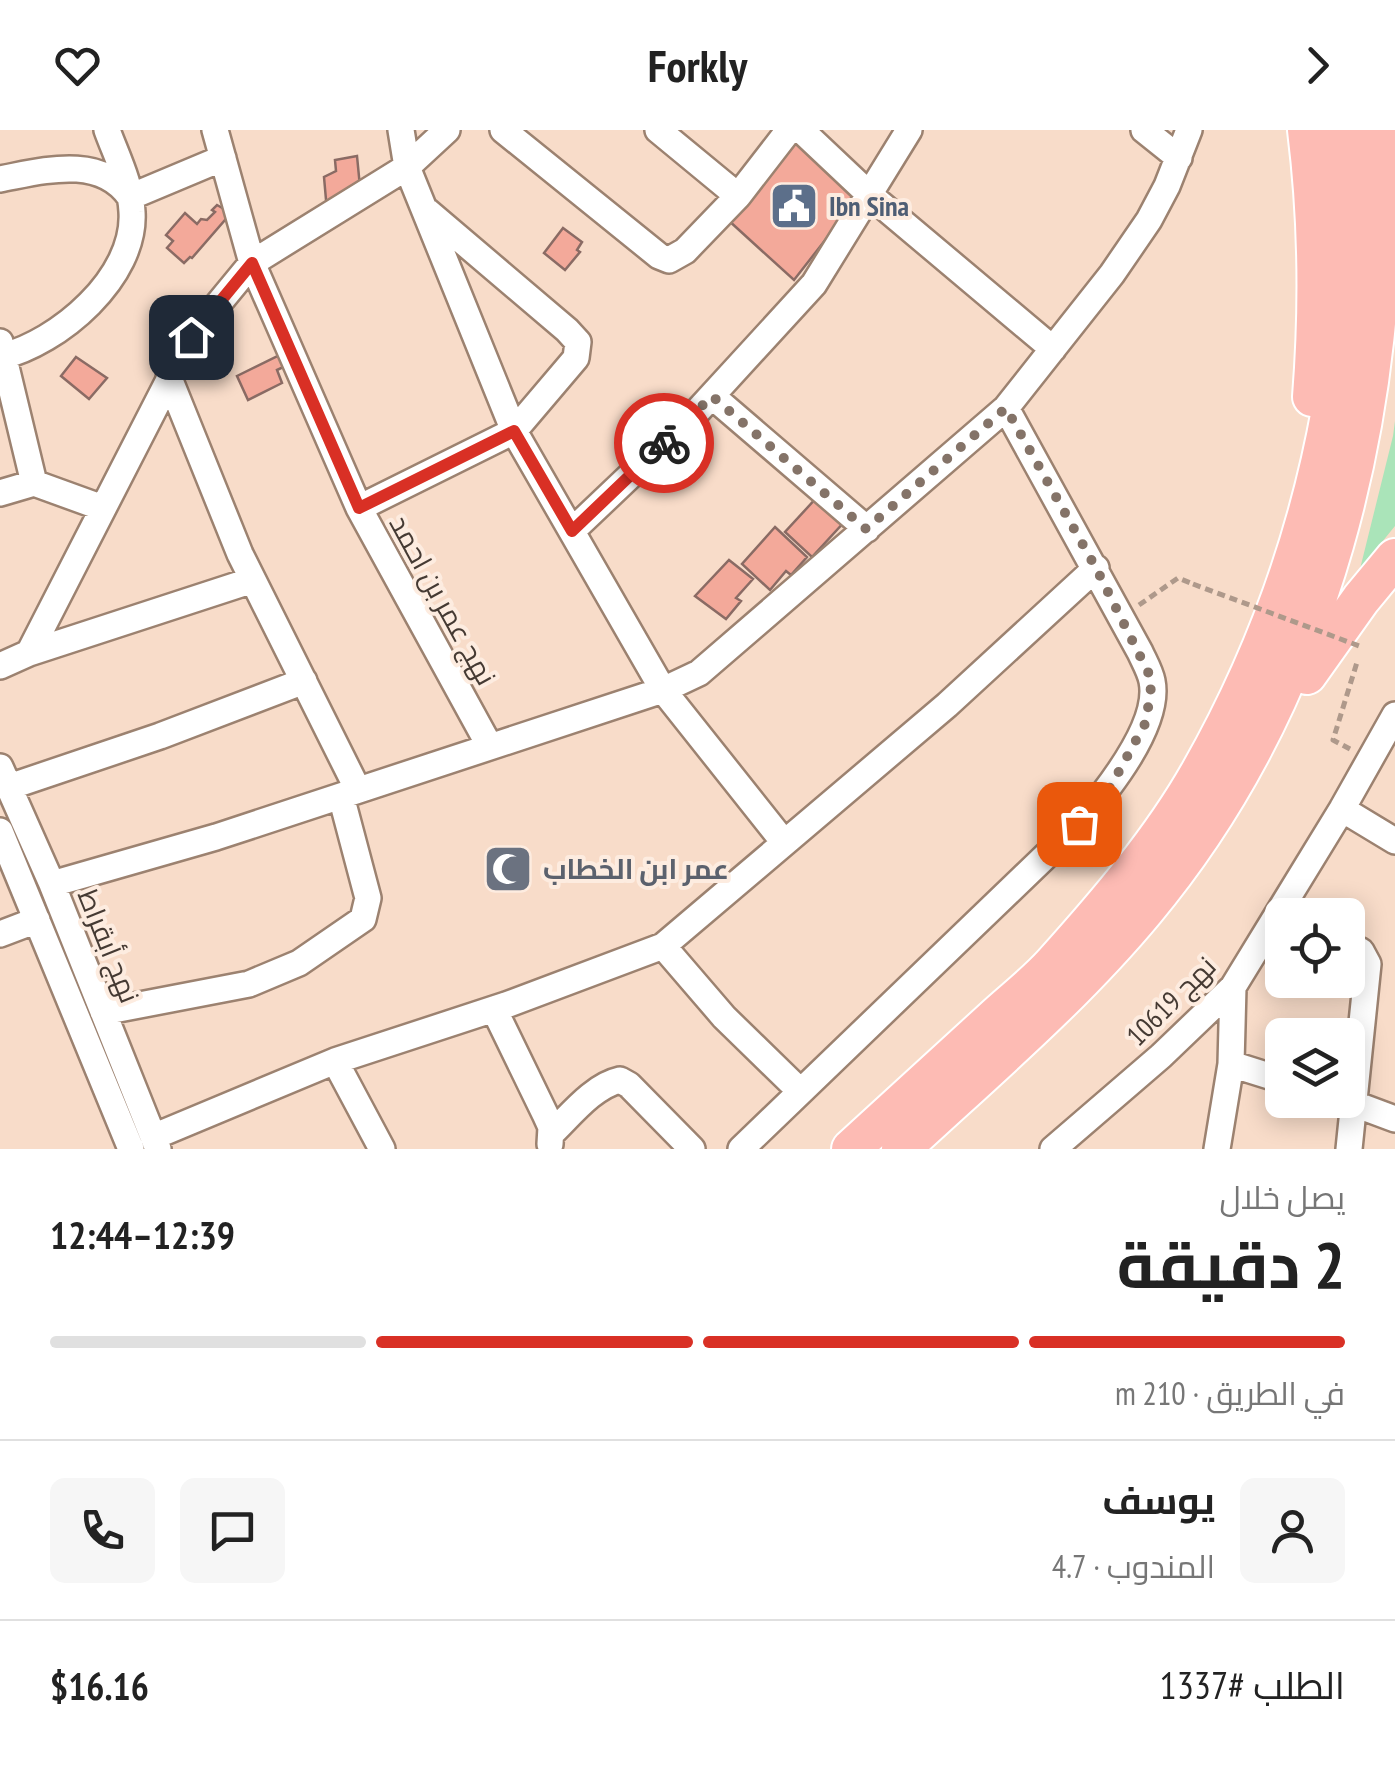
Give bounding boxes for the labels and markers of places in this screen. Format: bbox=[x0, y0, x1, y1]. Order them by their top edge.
public building icon: Ibn Sina bbox=[768, 180, 820, 232]
place label: Ibn Sina bbox=[829, 187, 909, 224]
pin bbox=[149, 295, 234, 380]
pin bbox=[1037, 782, 1122, 867]
mosque icon: عمر ابن الخطاب bbox=[482, 843, 534, 895]
place label: عمر ابن الخطاب bbox=[543, 850, 729, 887]

